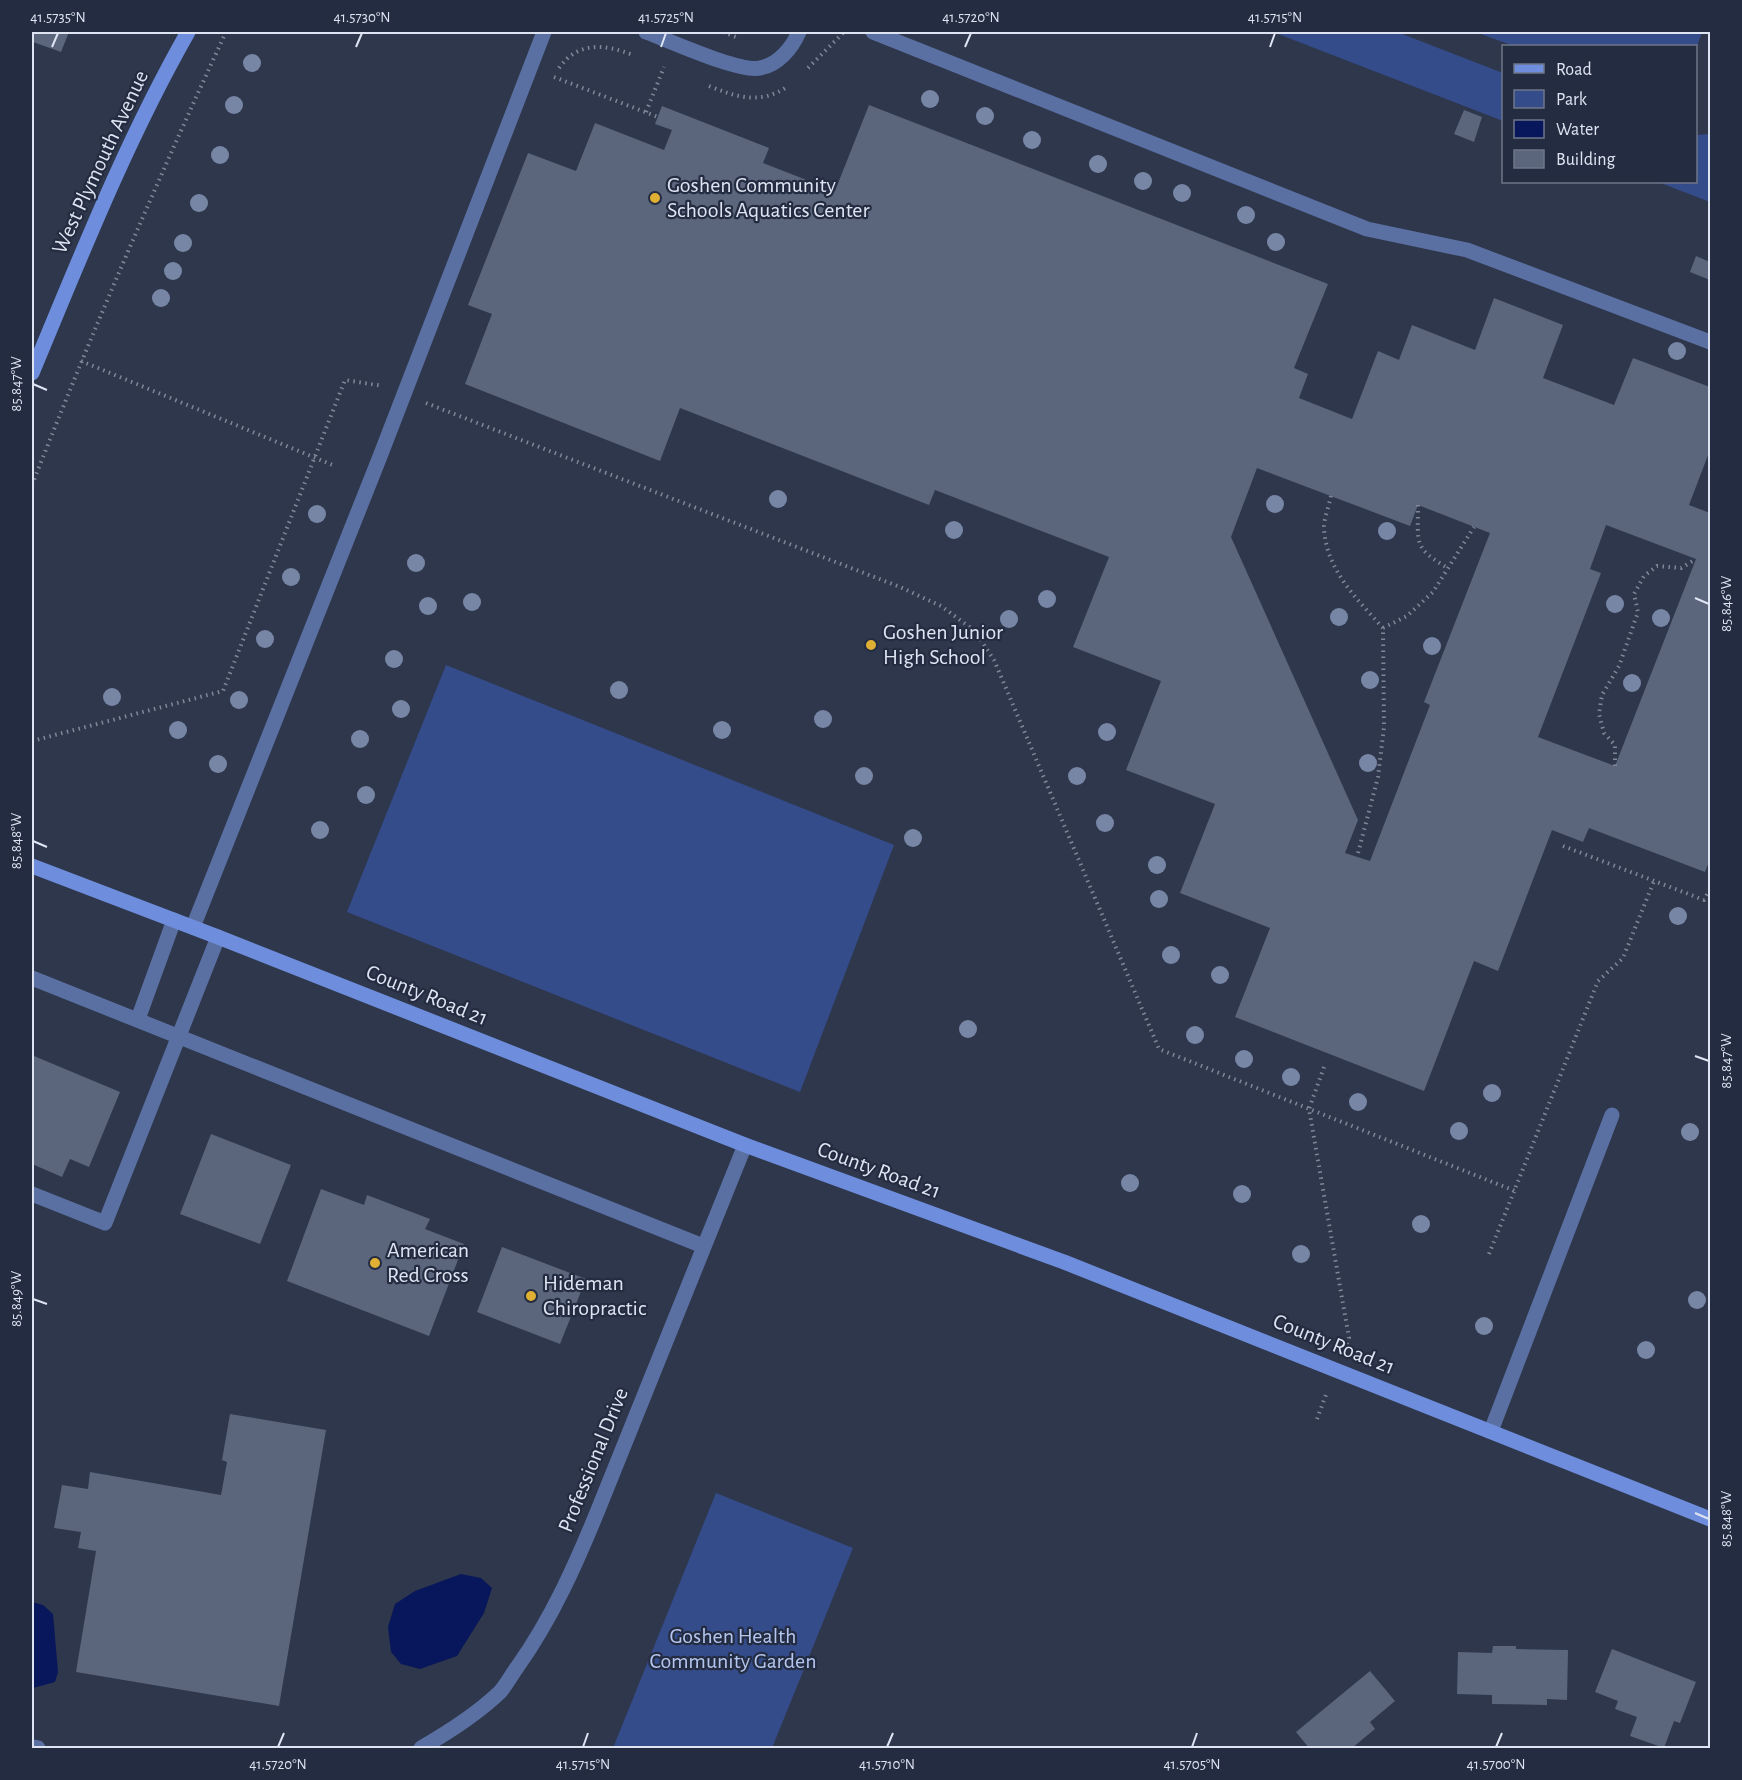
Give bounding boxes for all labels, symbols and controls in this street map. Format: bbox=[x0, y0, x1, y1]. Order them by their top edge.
text: 41.5735°N bbox=[30, 10, 86, 25]
text: 41.5730°N bbox=[333, 10, 391, 25]
text: 41.5725°N bbox=[638, 10, 694, 25]
text: 41.5720°N bbox=[942, 10, 1000, 25]
text: 41.5715°N bbox=[1248, 10, 1302, 25]
legend bbox=[1502, 45, 1697, 183]
text: Road bbox=[1556, 61, 1592, 79]
street label: West Plymouth Avenue bbox=[48, 67, 152, 257]
text: Park bbox=[1556, 91, 1588, 109]
text: Water bbox=[1556, 121, 1599, 139]
text: Building bbox=[1556, 151, 1616, 169]
place label: Goshen Community Schools Aquatics Center bbox=[667, 174, 870, 221]
marker: Goshen Community Schools Aquatics Center bbox=[648, 191, 662, 205]
text: 85.847°W bbox=[9, 356, 24, 412]
text: 85.846°W bbox=[1719, 575, 1734, 632]
place label: Goshen Junior High School bbox=[883, 621, 1003, 668]
marker: Goshen Junior High School bbox=[864, 638, 878, 652]
text: 85.848°W bbox=[9, 812, 24, 869]
street label: County Road 21 bbox=[363, 961, 491, 1029]
text: 85.847°W bbox=[1719, 1033, 1734, 1089]
street label: County Road 21 bbox=[815, 1138, 943, 1202]
place label: American Red Cross bbox=[387, 1239, 469, 1286]
marker: American Red Cross bbox=[368, 1256, 382, 1270]
text: 85.849°W bbox=[9, 1270, 24, 1327]
place label: Hideman Chiropractic bbox=[543, 1272, 647, 1319]
marker: Hideman Chiropractic bbox=[524, 1289, 538, 1303]
street label: County Road 21 bbox=[1270, 1310, 1398, 1378]
street label: Professional Drive bbox=[554, 1385, 632, 1535]
text: 85.848°W bbox=[1719, 1490, 1734, 1547]
park label: Goshen Health Community Garden bbox=[649, 1625, 817, 1672]
text: 41.5720°N bbox=[249, 1757, 307, 1772]
text: 41.5715°N bbox=[556, 1757, 610, 1772]
text: 41.5710°N bbox=[859, 1757, 915, 1772]
text: 41.5705°N bbox=[1163, 1757, 1221, 1772]
text: 41.5700°N bbox=[1467, 1757, 1525, 1772]

